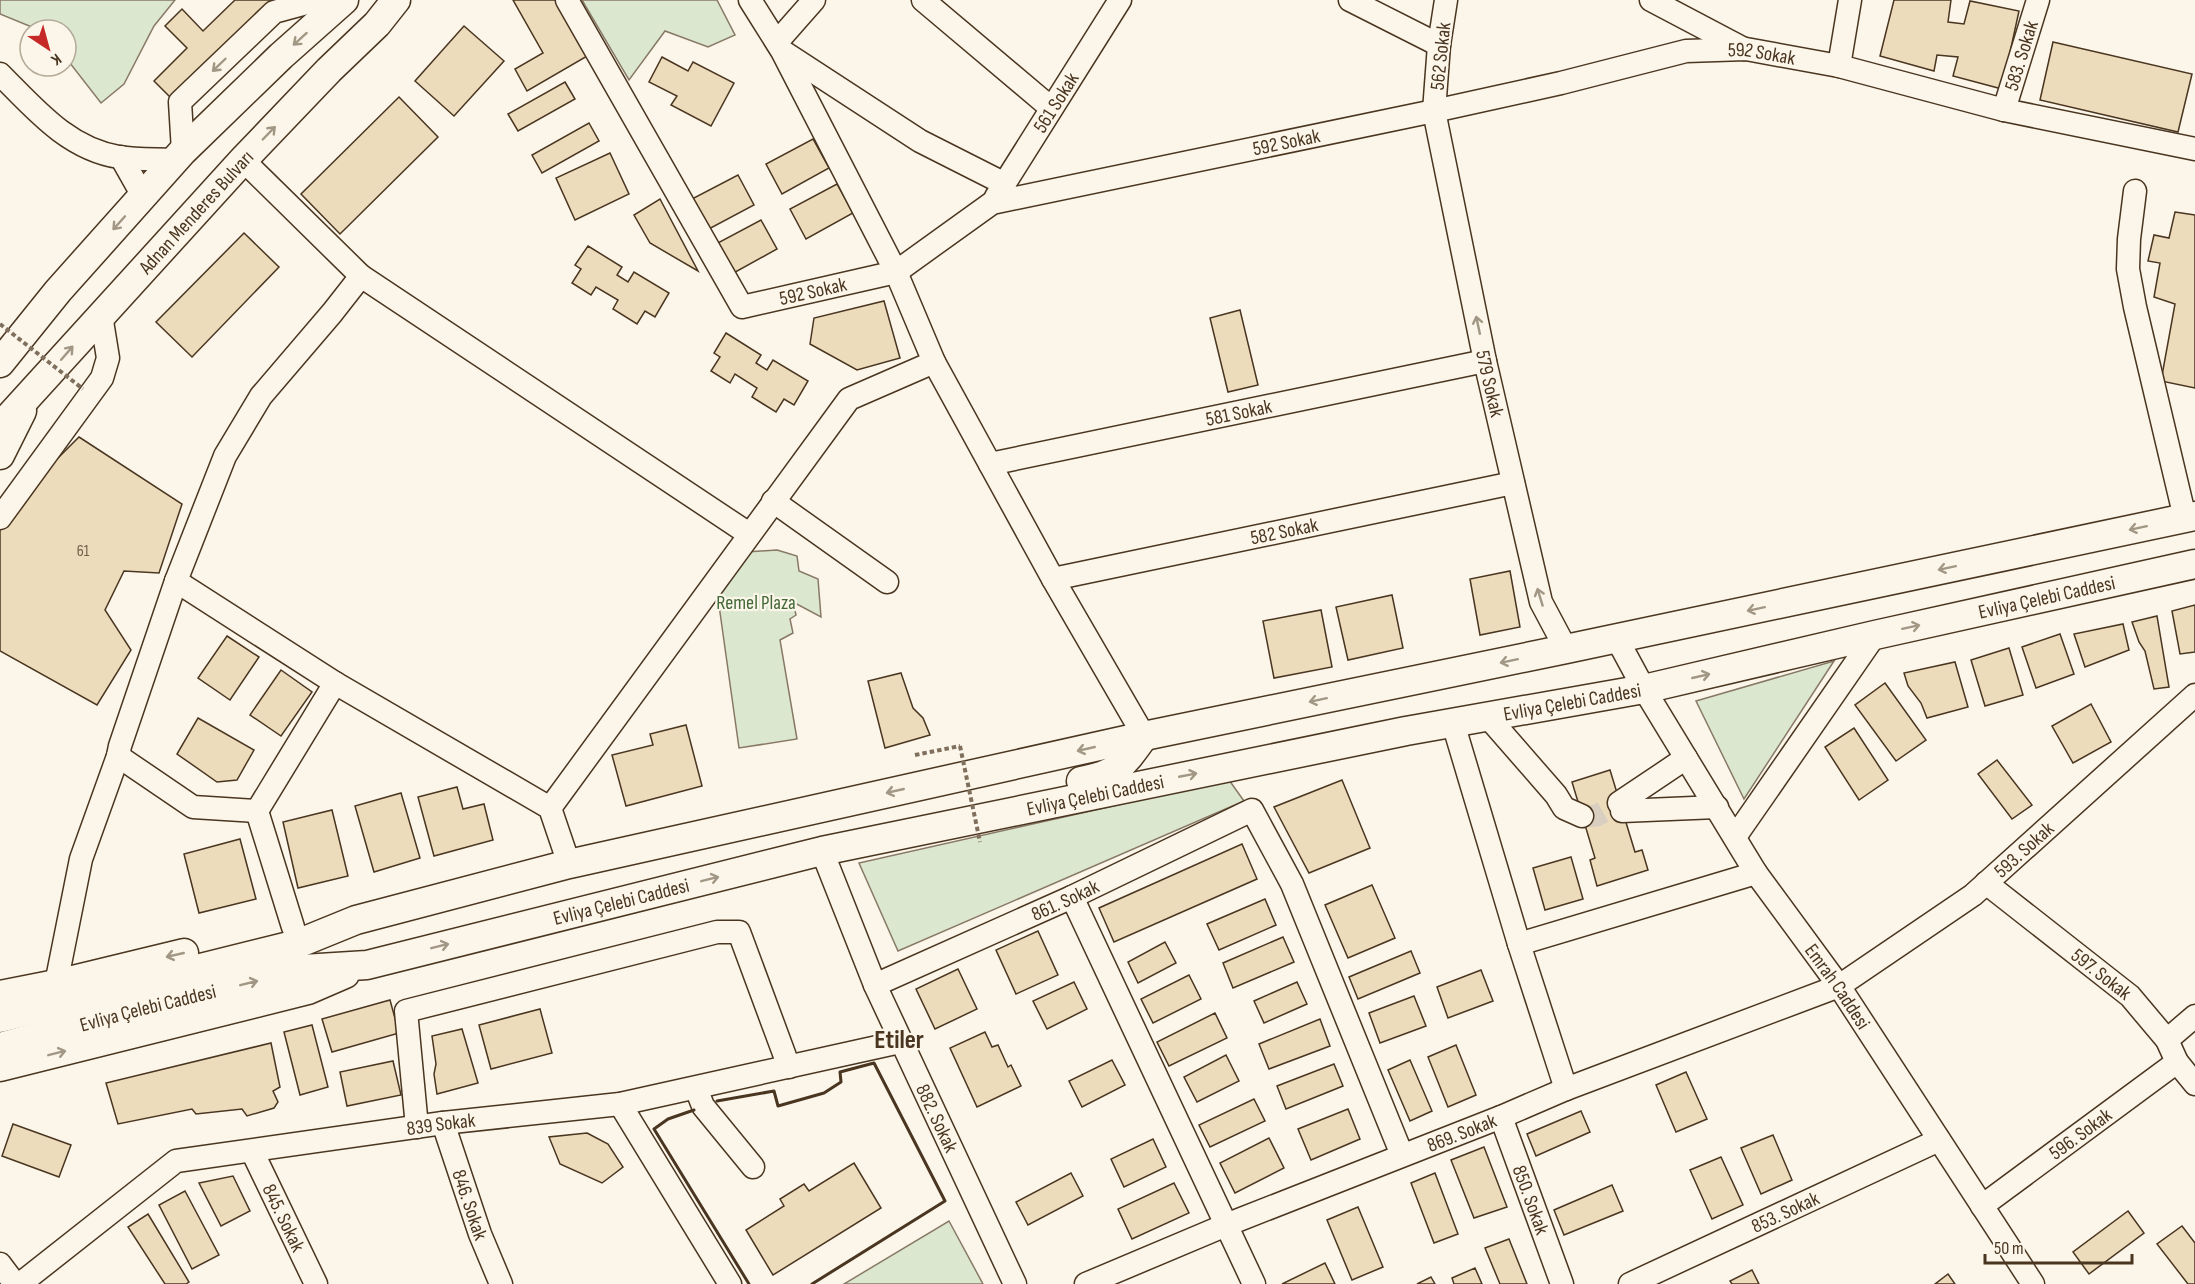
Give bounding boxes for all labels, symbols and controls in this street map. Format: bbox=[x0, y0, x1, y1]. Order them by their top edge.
north arrow bbox=[18, 18, 78, 78]
street label: 583. Sokak bbox=[2000, 18, 2044, 94]
street label: 562 Sokak bbox=[1425, 21, 1457, 91]
one-way arrow bbox=[293, 32, 308, 46]
street label: 592 Sokak bbox=[1727, 38, 1798, 71]
text: K bbox=[47, 49, 65, 69]
one-way arrow bbox=[212, 57, 227, 72]
street label: 561 Sokak bbox=[1029, 68, 1085, 137]
street label: 592 Sokak bbox=[1251, 124, 1323, 161]
one-way arrow bbox=[262, 125, 277, 140]
street label: Adnan Menderes Bulvarı bbox=[134, 146, 259, 280]
one-way arrow bbox=[112, 215, 126, 230]
street label: 592 Sokak bbox=[777, 273, 849, 311]
one-way arrow bbox=[1472, 316, 1483, 335]
one-way arrow bbox=[59, 346, 73, 362]
street label: 579 Sokak bbox=[1470, 348, 1509, 420]
street label: 581 Sokak bbox=[1204, 395, 1274, 432]
street label: 582 Sokak bbox=[1248, 513, 1321, 550]
one-way arrow bbox=[2128, 523, 2148, 534]
house number: 61 bbox=[77, 542, 90, 561]
one-way arrow bbox=[1938, 563, 1957, 574]
street label: Evliya Çelebi Caddesi bbox=[1976, 571, 2118, 625]
one-way arrow bbox=[1534, 588, 1545, 607]
park label: Remel Plaza bbox=[716, 591, 796, 615]
one-way arrow bbox=[1747, 604, 1767, 615]
one-way arrow bbox=[1901, 621, 1920, 632]
one-way arrow bbox=[1499, 656, 1519, 667]
one-way arrow bbox=[1691, 670, 1710, 681]
street label: Evliya Çelebi Caddesi bbox=[1502, 679, 1643, 727]
one-way arrow bbox=[1308, 695, 1327, 707]
one-way arrow bbox=[1076, 744, 1096, 755]
one-way arrow bbox=[1178, 769, 1197, 780]
street label: Evliya Çelebi Caddesi bbox=[1025, 770, 1166, 822]
one-way arrow bbox=[886, 786, 905, 798]
street label: 593. Sokak bbox=[1989, 817, 2059, 883]
one-way arrow bbox=[701, 872, 720, 884]
street label: Evliya Çelebi Caddesi bbox=[551, 874, 692, 931]
street label: 861. Sokak bbox=[1028, 875, 1103, 927]
street label: Emrah Caddesi bbox=[1799, 939, 1875, 1034]
one-way arrow bbox=[430, 940, 449, 952]
street label: 597. Sokak bbox=[2066, 944, 2136, 1006]
one-way arrow bbox=[166, 949, 185, 961]
one-way arrow bbox=[239, 976, 258, 988]
street label: Evliya Çelebi Caddesi bbox=[77, 980, 219, 1037]
district label: Etiler bbox=[874, 1025, 924, 1056]
one-way arrow bbox=[47, 1047, 66, 1059]
street label: 882. Sokak bbox=[910, 1080, 963, 1157]
street label: 596. Sokak bbox=[2045, 1103, 2117, 1165]
street label: 839 Sokak bbox=[405, 1109, 477, 1141]
street label: 869. Sokak bbox=[1424, 1109, 1500, 1158]
street label: 850. Sokak bbox=[1507, 1162, 1554, 1238]
street label: 846. Sokak bbox=[446, 1167, 492, 1244]
street label: 845. Sokak bbox=[257, 1180, 310, 1256]
street label: 853. Sokak bbox=[1748, 1186, 1823, 1239]
scale bar bbox=[1985, 1227, 2132, 1265]
text: 50 m bbox=[1994, 1238, 2024, 1259]

